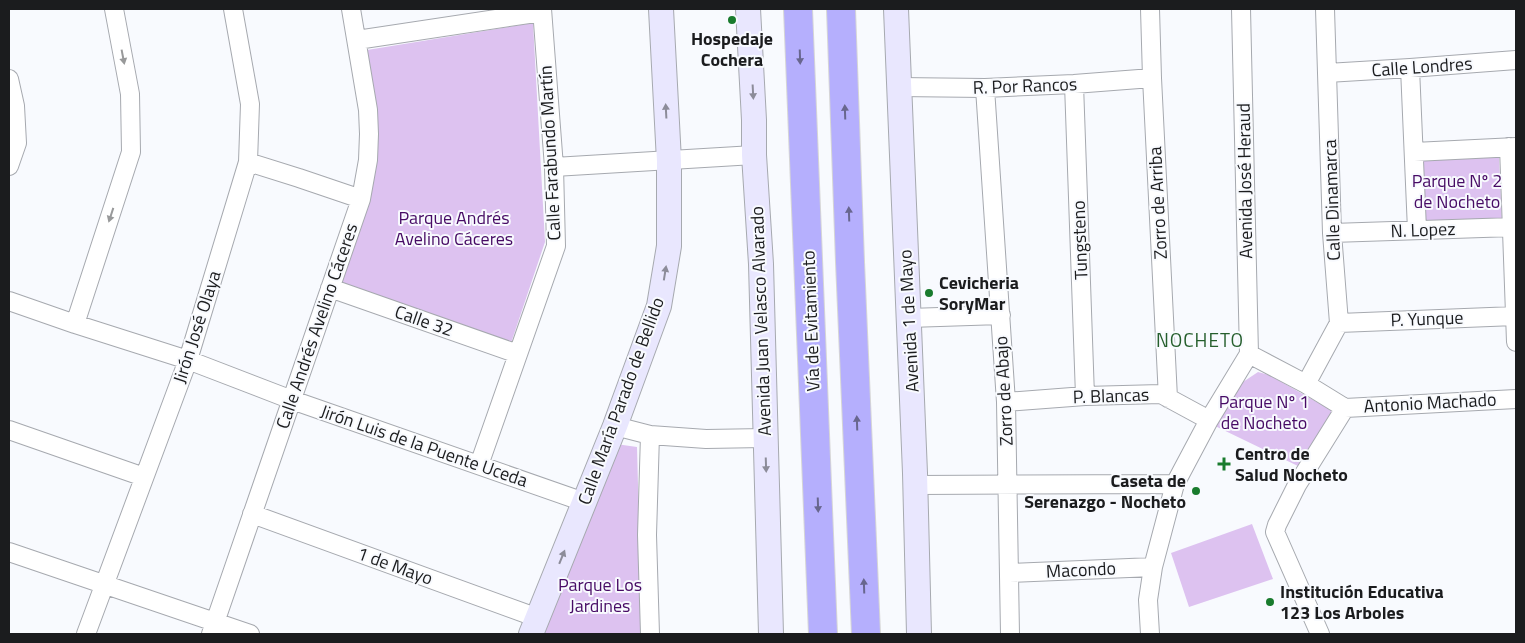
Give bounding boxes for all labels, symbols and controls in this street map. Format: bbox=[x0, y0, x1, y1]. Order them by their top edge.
marker: Hospedaje Cochera bbox=[726, 14, 738, 26]
place label: Hospedaje Cochera bbox=[691, 25, 773, 73]
one-way arrow bbox=[119, 49, 127, 65]
one-way arrow bbox=[796, 50, 804, 66]
street label: Calle Londres bbox=[1371, 50, 1473, 83]
street label: Calle Farabundo Martín bbox=[531, 65, 568, 241]
street label: R. Por Rancos bbox=[972, 70, 1078, 101]
one-way arrow bbox=[749, 85, 757, 101]
one-way arrow bbox=[662, 102, 670, 118]
one-way arrow bbox=[841, 103, 849, 119]
street label: Avenida José Heraud bbox=[1230, 103, 1259, 259]
street label: Calle Dinamarca bbox=[1316, 139, 1347, 261]
street label: Zorro de Arriba bbox=[1141, 146, 1174, 260]
park label: Parque Nº 2 de Nocheto bbox=[1412, 167, 1502, 215]
street label: Tungsteno bbox=[1065, 200, 1094, 280]
park label: Parque Andrés Avelino Cáceres bbox=[395, 204, 513, 252]
one-way arrow bbox=[844, 205, 852, 221]
street label: Avenida Juan Velasco Alvarado bbox=[743, 206, 778, 436]
one-way arrow bbox=[106, 208, 114, 223]
street label: N. Lopez bbox=[1390, 215, 1456, 244]
street label: Calle Andrés Avelino Cáceres bbox=[269, 219, 364, 432]
street label: Avenida 1 de Mayo bbox=[891, 249, 926, 393]
street label: Vía de Evitamiento bbox=[795, 250, 826, 392]
one-way arrow bbox=[661, 264, 669, 280]
street label: Jirón José Olaya bbox=[166, 267, 227, 387]
place label: Cevicheria SoryMar bbox=[939, 269, 1019, 317]
marker: Cevicheria SoryMar bbox=[923, 287, 935, 299]
street label: Calle María Parado de Bellido bbox=[570, 293, 671, 509]
street label: Calle 32 bbox=[391, 298, 457, 343]
street label: P. Yunque bbox=[1390, 304, 1464, 333]
district label: NOCHETO bbox=[1156, 325, 1244, 354]
street label: Zorro de Abajo bbox=[987, 335, 1020, 447]
street label: P. Blancas bbox=[1072, 381, 1150, 410]
street label: Antonio Machado bbox=[1363, 386, 1497, 419]
park label: Parque Nº 1 de Nocheto bbox=[1219, 388, 1309, 436]
street label: Jirón Luis de la Puente Uceda bbox=[317, 397, 531, 494]
one-way arrow bbox=[852, 415, 860, 431]
place label: Centro de Salud Nocheto bbox=[1235, 440, 1348, 488]
one-way arrow bbox=[762, 457, 770, 473]
marker: Centro de Salud Nocheto bbox=[1217, 457, 1231, 471]
place label: Caseta de Serenazgo - Nocheto bbox=[1024, 467, 1186, 515]
marker: Caseta de Serenazgo - Nocheto bbox=[1190, 485, 1202, 497]
one-way arrow bbox=[814, 497, 822, 513]
street label: 1 de Mayo bbox=[354, 539, 437, 592]
one-way arrow bbox=[559, 550, 567, 564]
street label: Macondo bbox=[1045, 554, 1117, 585]
park label: Parque Los Jardines bbox=[558, 571, 642, 619]
one-way arrow bbox=[859, 577, 867, 593]
place label: Institución Educativa 123 Los Arboles bbox=[1280, 578, 1444, 626]
marker: Institución Educativa 123 Los Arboles bbox=[1264, 596, 1276, 608]

